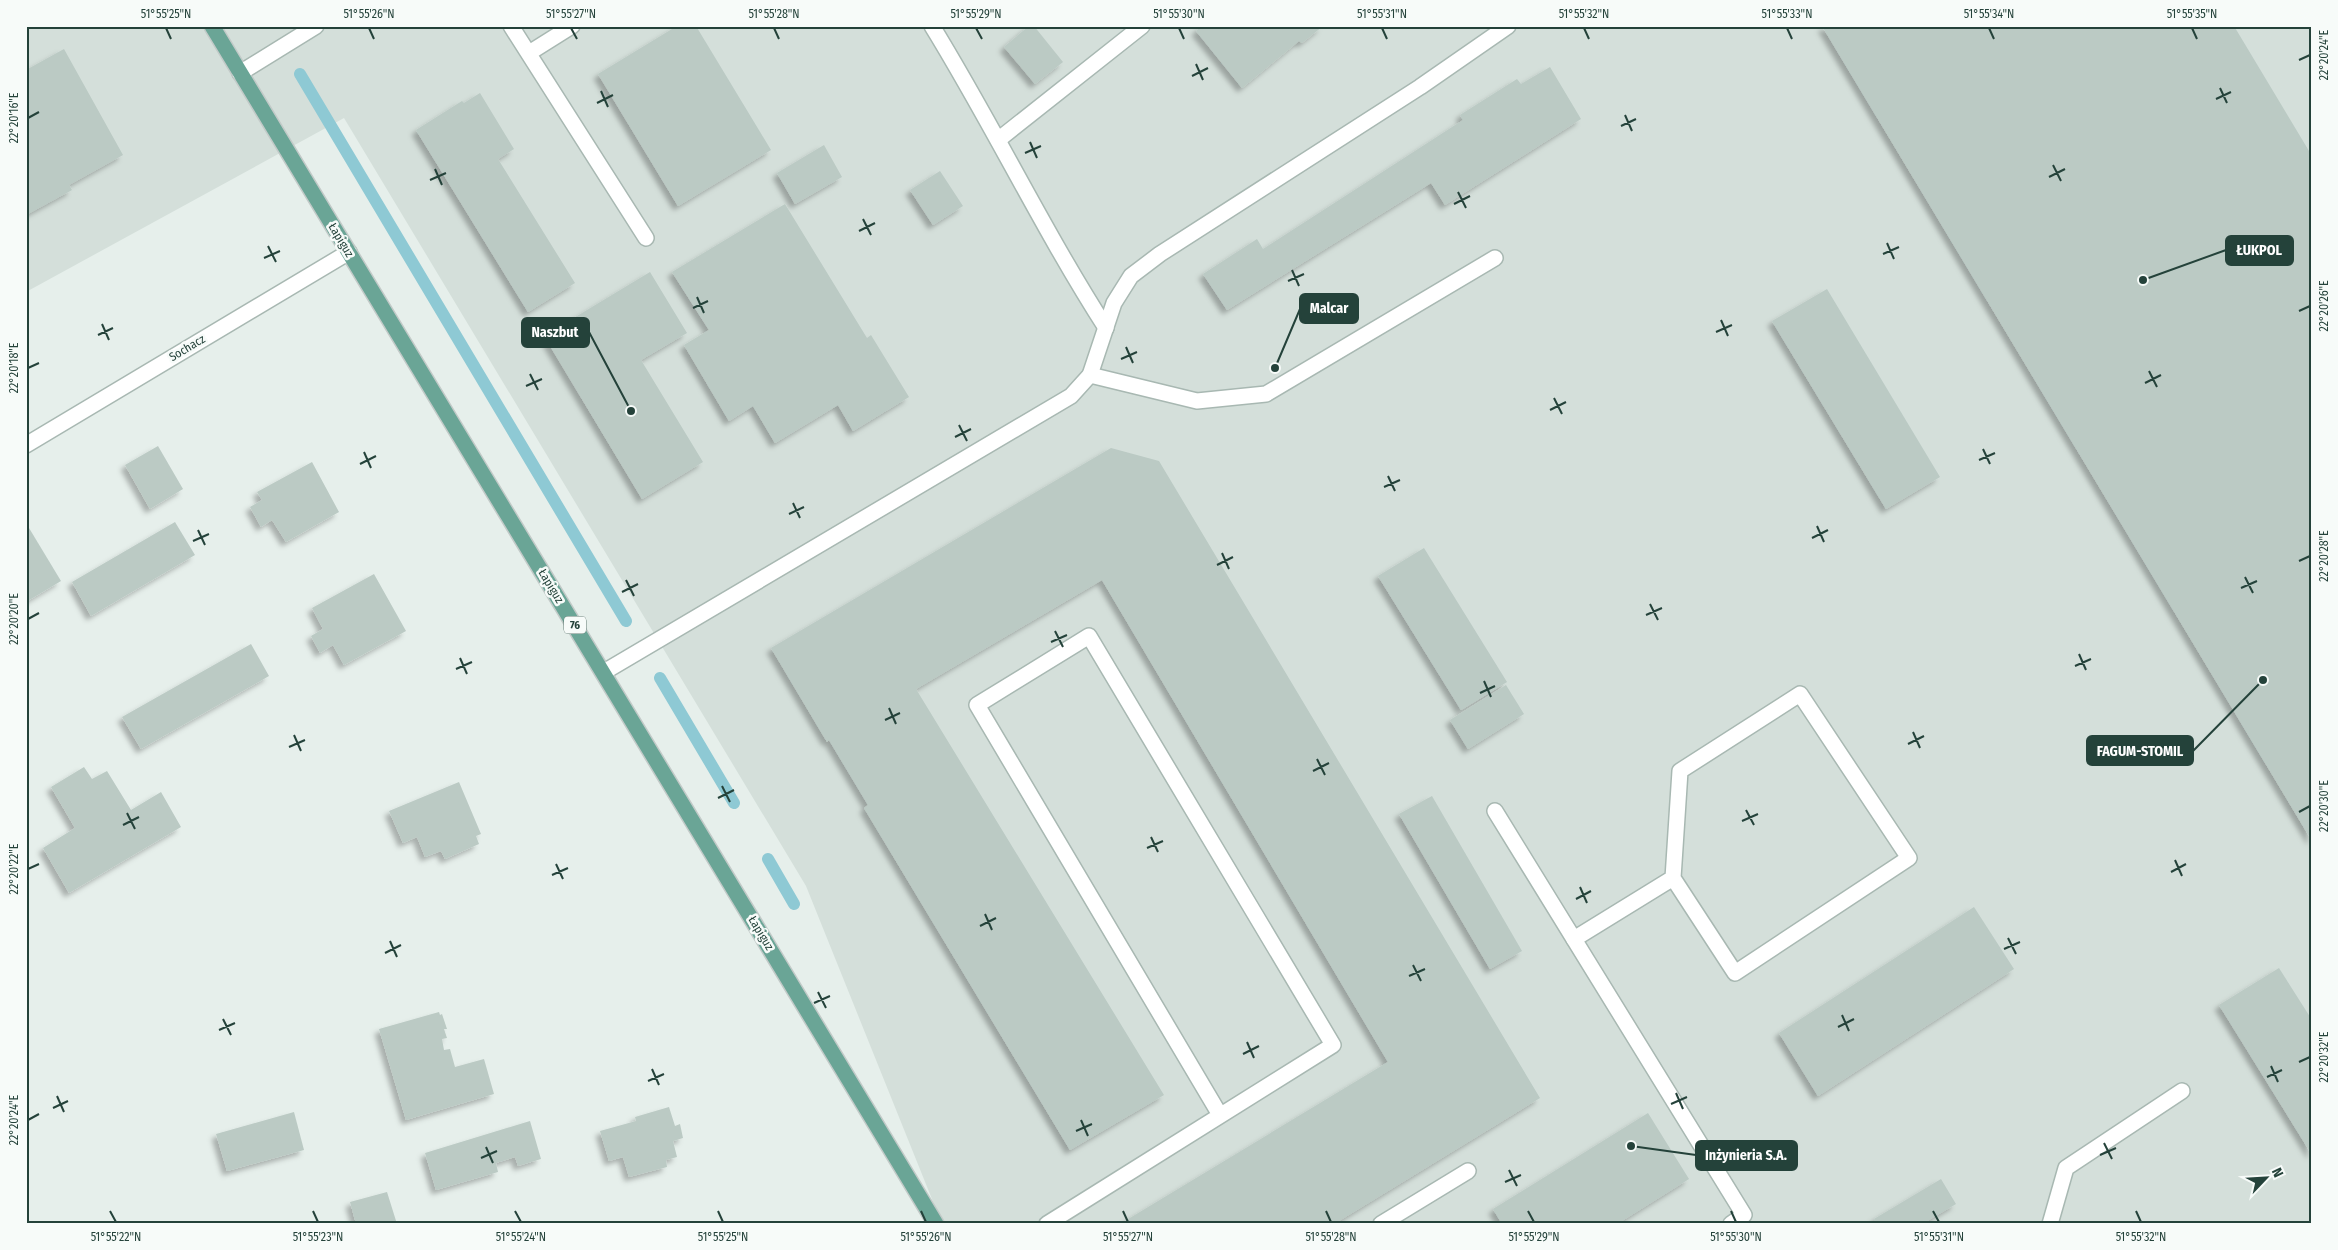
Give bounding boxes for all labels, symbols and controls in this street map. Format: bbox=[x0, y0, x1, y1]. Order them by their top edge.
text: 51°55'25"N bbox=[141, 7, 191, 21]
text: 51°55'26"N bbox=[343, 7, 395, 21]
text: 51°55'27"N bbox=[546, 7, 596, 21]
text: 51°55'28"N bbox=[748, 7, 800, 21]
text: 51°55'29"N bbox=[950, 7, 1002, 21]
text: 51°55'30"N bbox=[1153, 7, 1205, 21]
text: 51°55'31"N bbox=[1357, 7, 1407, 21]
text: 51°55'32"N bbox=[1559, 7, 1609, 21]
text: 51°55'33"N bbox=[1762, 7, 1812, 21]
text: 51°55'34"N bbox=[1964, 7, 2014, 21]
text: 51°55'35"N bbox=[2167, 7, 2217, 21]
text: 22°20'24"E bbox=[2317, 29, 2331, 80]
text: 22°20'16"E bbox=[7, 92, 21, 143]
street label: Łapiguz bbox=[325, 220, 357, 260]
callout: ŁUKPOL bbox=[2226, 236, 2293, 265]
text: ŁUKPOL bbox=[2236, 242, 2283, 259]
text: 22°20'26"E bbox=[2317, 280, 2331, 332]
callout: Malcar bbox=[1300, 294, 1358, 323]
text: Malcar bbox=[1310, 300, 1349, 317]
callout: Naszbut bbox=[522, 318, 589, 347]
text: Naszbut bbox=[531, 324, 580, 341]
street label: Sochacz bbox=[166, 332, 208, 364]
text: 22°20'18"E bbox=[7, 342, 21, 393]
text: 22°20'28"E bbox=[2317, 530, 2331, 582]
street label: Łapiguz bbox=[535, 566, 567, 606]
text: 22°20'20"E bbox=[7, 593, 21, 645]
road number: 76 bbox=[564, 616, 586, 634]
callout: FAGUM-STOMIL bbox=[2087, 736, 2193, 765]
text: FAGUM-STOMIL bbox=[2097, 743, 2184, 760]
text: 22°20'30"E bbox=[2317, 780, 2331, 832]
text: 22°20'22"E bbox=[7, 843, 21, 894]
street label: Łapiguz bbox=[745, 913, 777, 953]
text: 22°20'32"E bbox=[2317, 1031, 2331, 1082]
text: 22°20'24"E bbox=[7, 1094, 21, 1145]
callout: Inżynieria S.A. bbox=[1696, 1141, 1797, 1170]
text: Inżynieria S.A. bbox=[1705, 1147, 1787, 1164]
north arrow bbox=[2240, 1152, 2290, 1202]
text: N bbox=[2268, 1165, 2287, 1180]
text: 51°55'22"N bbox=[91, 1230, 141, 1244]
text: 51°55'23"N bbox=[293, 1230, 343, 1244]
text: 51°55'24"N bbox=[496, 1230, 546, 1244]
text: 51°55'25"N bbox=[698, 1230, 748, 1244]
text: 51°55'26"N bbox=[900, 1230, 952, 1244]
text: 51°55'27"N bbox=[1103, 1230, 1153, 1244]
text: 51°55'28"N bbox=[1305, 1230, 1357, 1244]
text: 51°55'29"N bbox=[1508, 1230, 1560, 1244]
text: 51°55'30"N bbox=[1710, 1230, 1762, 1244]
text: 51°55'31"N bbox=[1914, 1230, 1964, 1244]
text: 51°55'32"N bbox=[2116, 1230, 2166, 1244]

